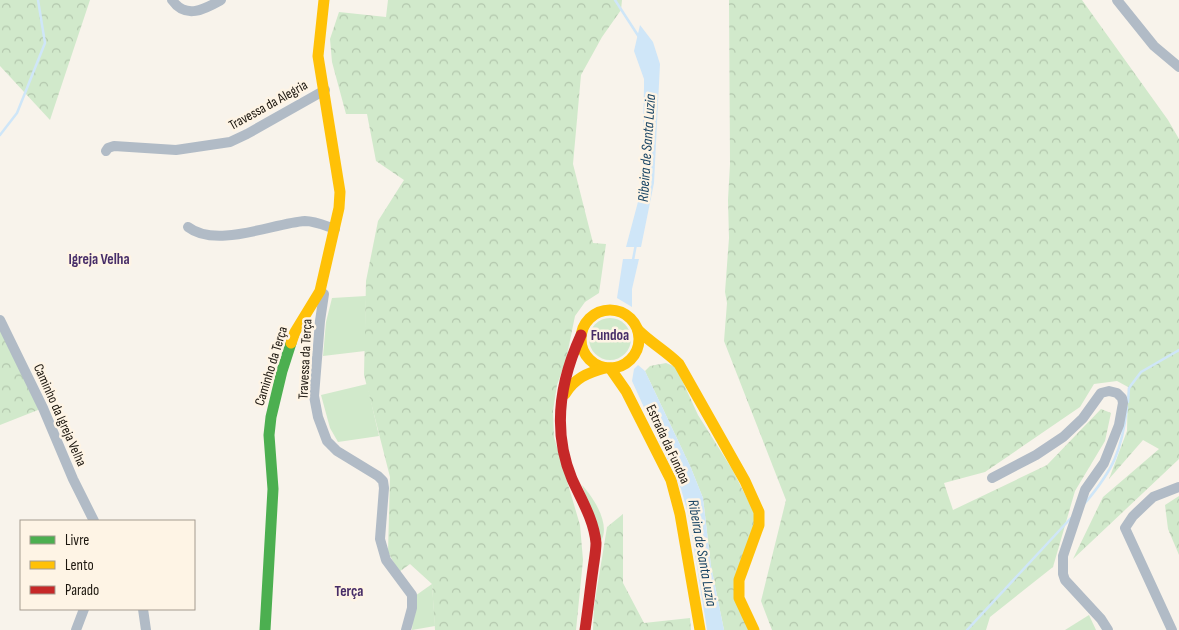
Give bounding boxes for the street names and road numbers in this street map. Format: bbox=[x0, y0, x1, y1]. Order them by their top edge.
street label: Travessa da Alegria bbox=[226, 76, 310, 134]
street label: Travessa da Terça bbox=[294, 318, 316, 400]
street label: Caminho da Terça bbox=[251, 324, 291, 408]
street label: Caminho da Igreja Velha bbox=[30, 361, 90, 469]
street label: Estrada da Fundoa bbox=[642, 402, 694, 486]

